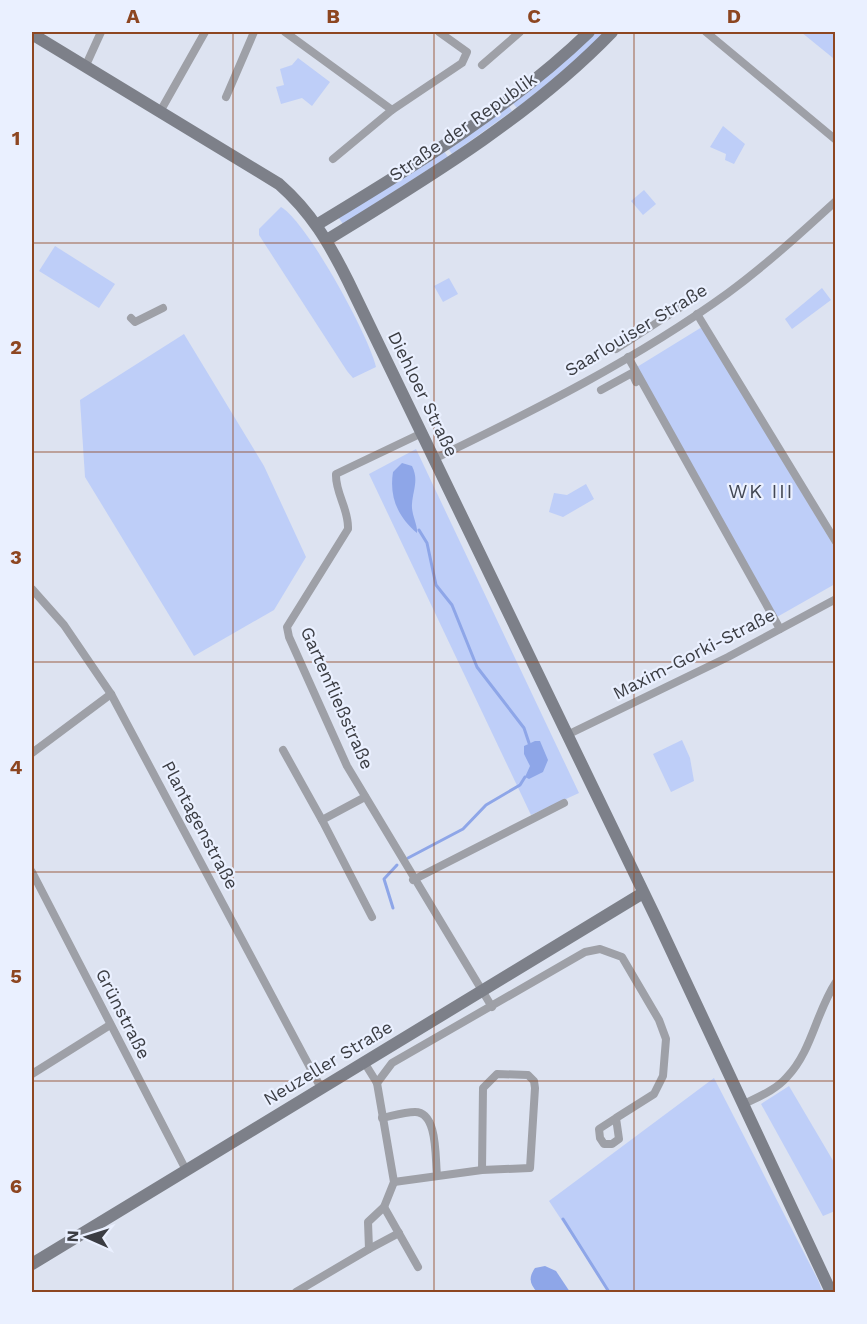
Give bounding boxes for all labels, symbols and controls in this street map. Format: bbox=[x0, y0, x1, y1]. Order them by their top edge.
text: A bbox=[126, 4, 140, 28]
text: B bbox=[326, 4, 340, 28]
text: C bbox=[527, 4, 541, 28]
text: D bbox=[727, 4, 741, 28]
street label: Straße der Republik bbox=[385, 68, 540, 185]
text: 1 bbox=[12, 126, 20, 150]
street label: Saarlouiser Straße bbox=[561, 279, 711, 380]
street label: Diehloer Straße bbox=[384, 328, 463, 460]
text: 2 bbox=[10, 335, 22, 359]
district label: WK III bbox=[728, 479, 794, 503]
text: 3 bbox=[10, 545, 22, 569]
street label: Maxim-Gorki-Straße bbox=[609, 604, 778, 704]
street label: Gartenfließstraße bbox=[297, 623, 378, 772]
text: 4 bbox=[10, 755, 23, 779]
street label: Plantagenstraße bbox=[158, 757, 243, 893]
text: 5 bbox=[10, 964, 22, 988]
street label: Grünstraße bbox=[92, 965, 155, 1062]
street label: Neuzeller Straße bbox=[259, 1016, 396, 1109]
text: 6 bbox=[10, 1174, 22, 1198]
north arrow bbox=[57, 1207, 117, 1267]
text: N bbox=[63, 1230, 82, 1243]

